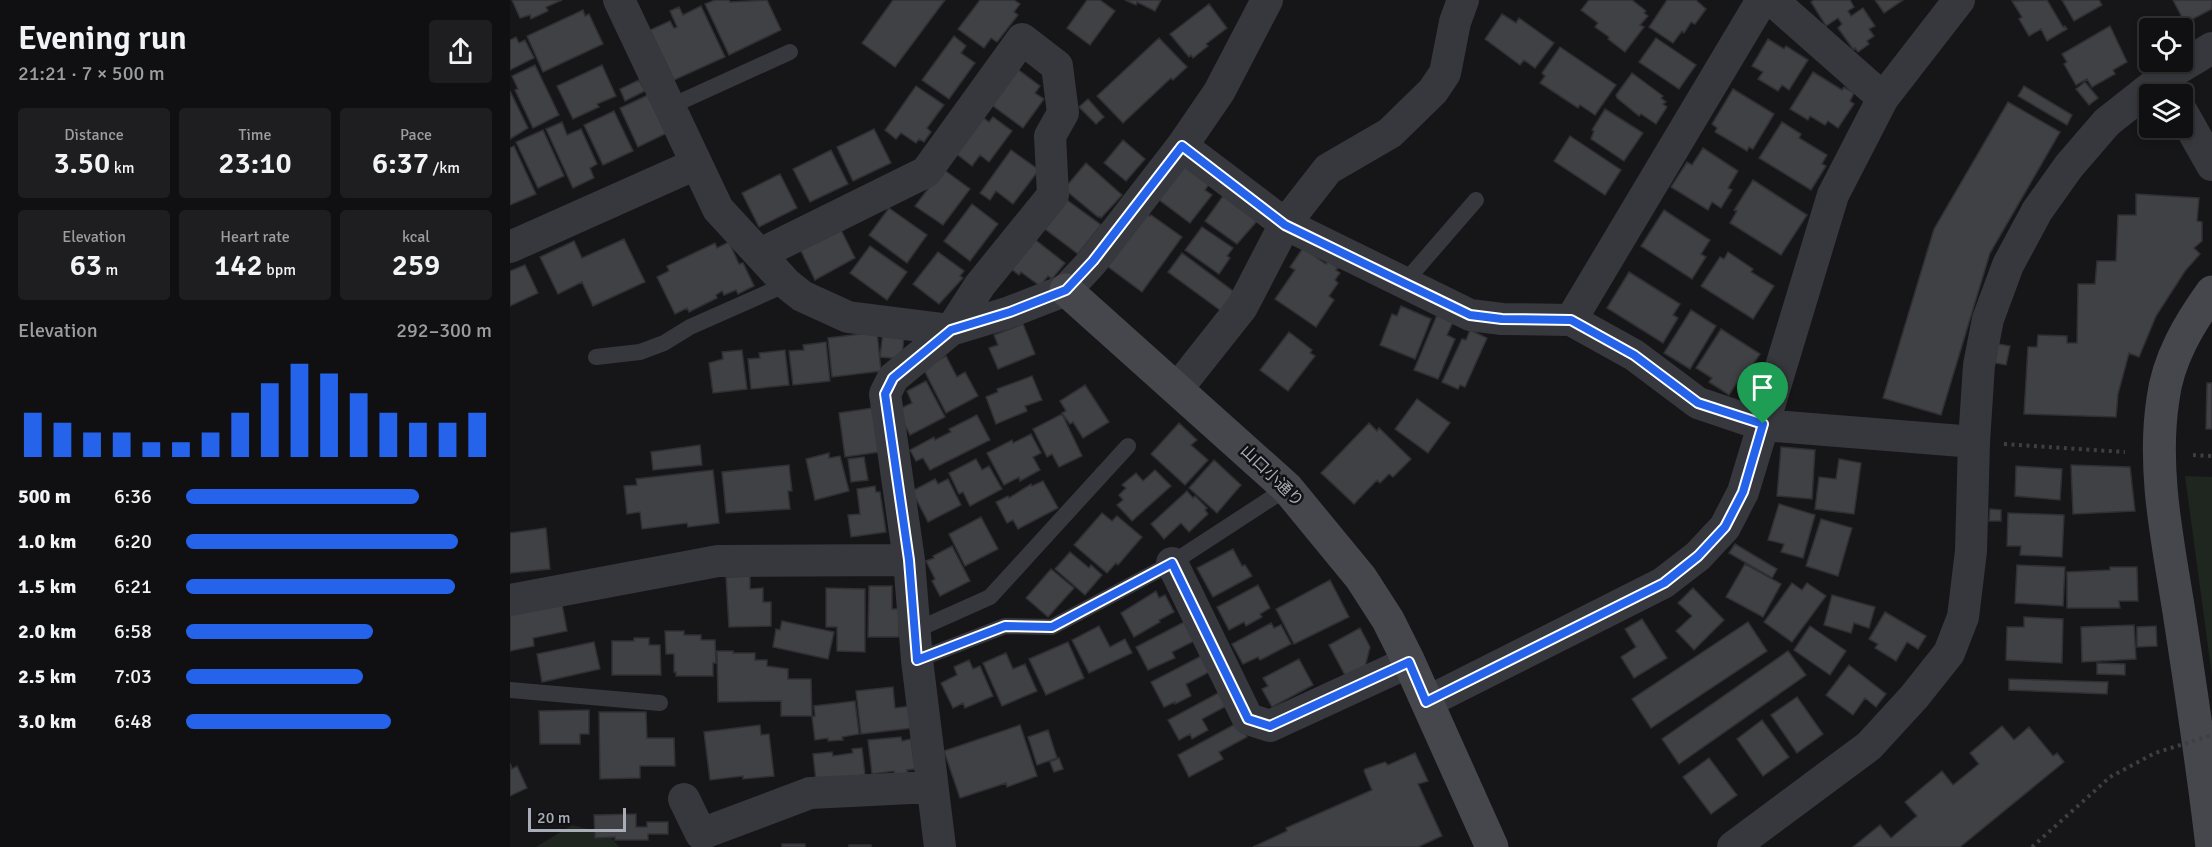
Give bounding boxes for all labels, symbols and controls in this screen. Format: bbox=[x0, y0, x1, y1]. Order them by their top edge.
text: Evening run bbox=[18, 18, 187, 59]
map controls bbox=[2139, 18, 2193, 138]
button: locate bbox=[2139, 18, 2193, 72]
button: share bbox=[429, 20, 492, 83]
text: 21:21 · 7 × 500 m bbox=[18, 61, 165, 86]
button: layers bbox=[2139, 84, 2193, 138]
text: Distance bbox=[64, 125, 124, 145]
text: Time bbox=[239, 125, 271, 145]
text: Pace bbox=[400, 125, 432, 145]
text: 3.50 bbox=[53, 145, 110, 182]
text: 23:10 bbox=[218, 145, 292, 182]
text: 6:37 bbox=[372, 145, 429, 182]
text: km bbox=[110, 158, 135, 178]
text: /km bbox=[429, 158, 460, 178]
text: Elevation bbox=[62, 227, 126, 247]
text: Heart rate bbox=[220, 227, 290, 247]
text: kcal bbox=[402, 227, 430, 247]
text: 63 bbox=[70, 247, 102, 284]
text: 142 bbox=[214, 247, 263, 284]
text: 259 bbox=[392, 247, 440, 284]
text: m bbox=[102, 260, 118, 280]
text: bpm bbox=[263, 260, 296, 280]
text: Elevation bbox=[18, 318, 98, 343]
text: 292–300 m bbox=[396, 318, 492, 343]
pin bbox=[1737, 362, 1788, 424]
icon: arrive bbox=[1746, 371, 1779, 404]
street label: 山口小通り bbox=[1236, 441, 1308, 511]
text: 500 m bbox=[18, 484, 71, 509]
text: 6:36 bbox=[114, 484, 152, 509]
text: 1.0 km bbox=[18, 529, 76, 554]
text: 6:20 bbox=[114, 529, 152, 554]
text: 1.5 km bbox=[18, 574, 76, 599]
text: 6:21 bbox=[114, 574, 152, 599]
text: 2.0 km bbox=[18, 619, 76, 644]
text: 6:58 bbox=[114, 619, 152, 644]
text: 2.5 km bbox=[18, 664, 76, 689]
text: 7:03 bbox=[114, 664, 152, 689]
text: 3.0 km bbox=[18, 709, 76, 734]
text: 6:48 bbox=[114, 709, 152, 734]
scale bar bbox=[528, 805, 626, 832]
text: 20 m bbox=[537, 808, 571, 828]

